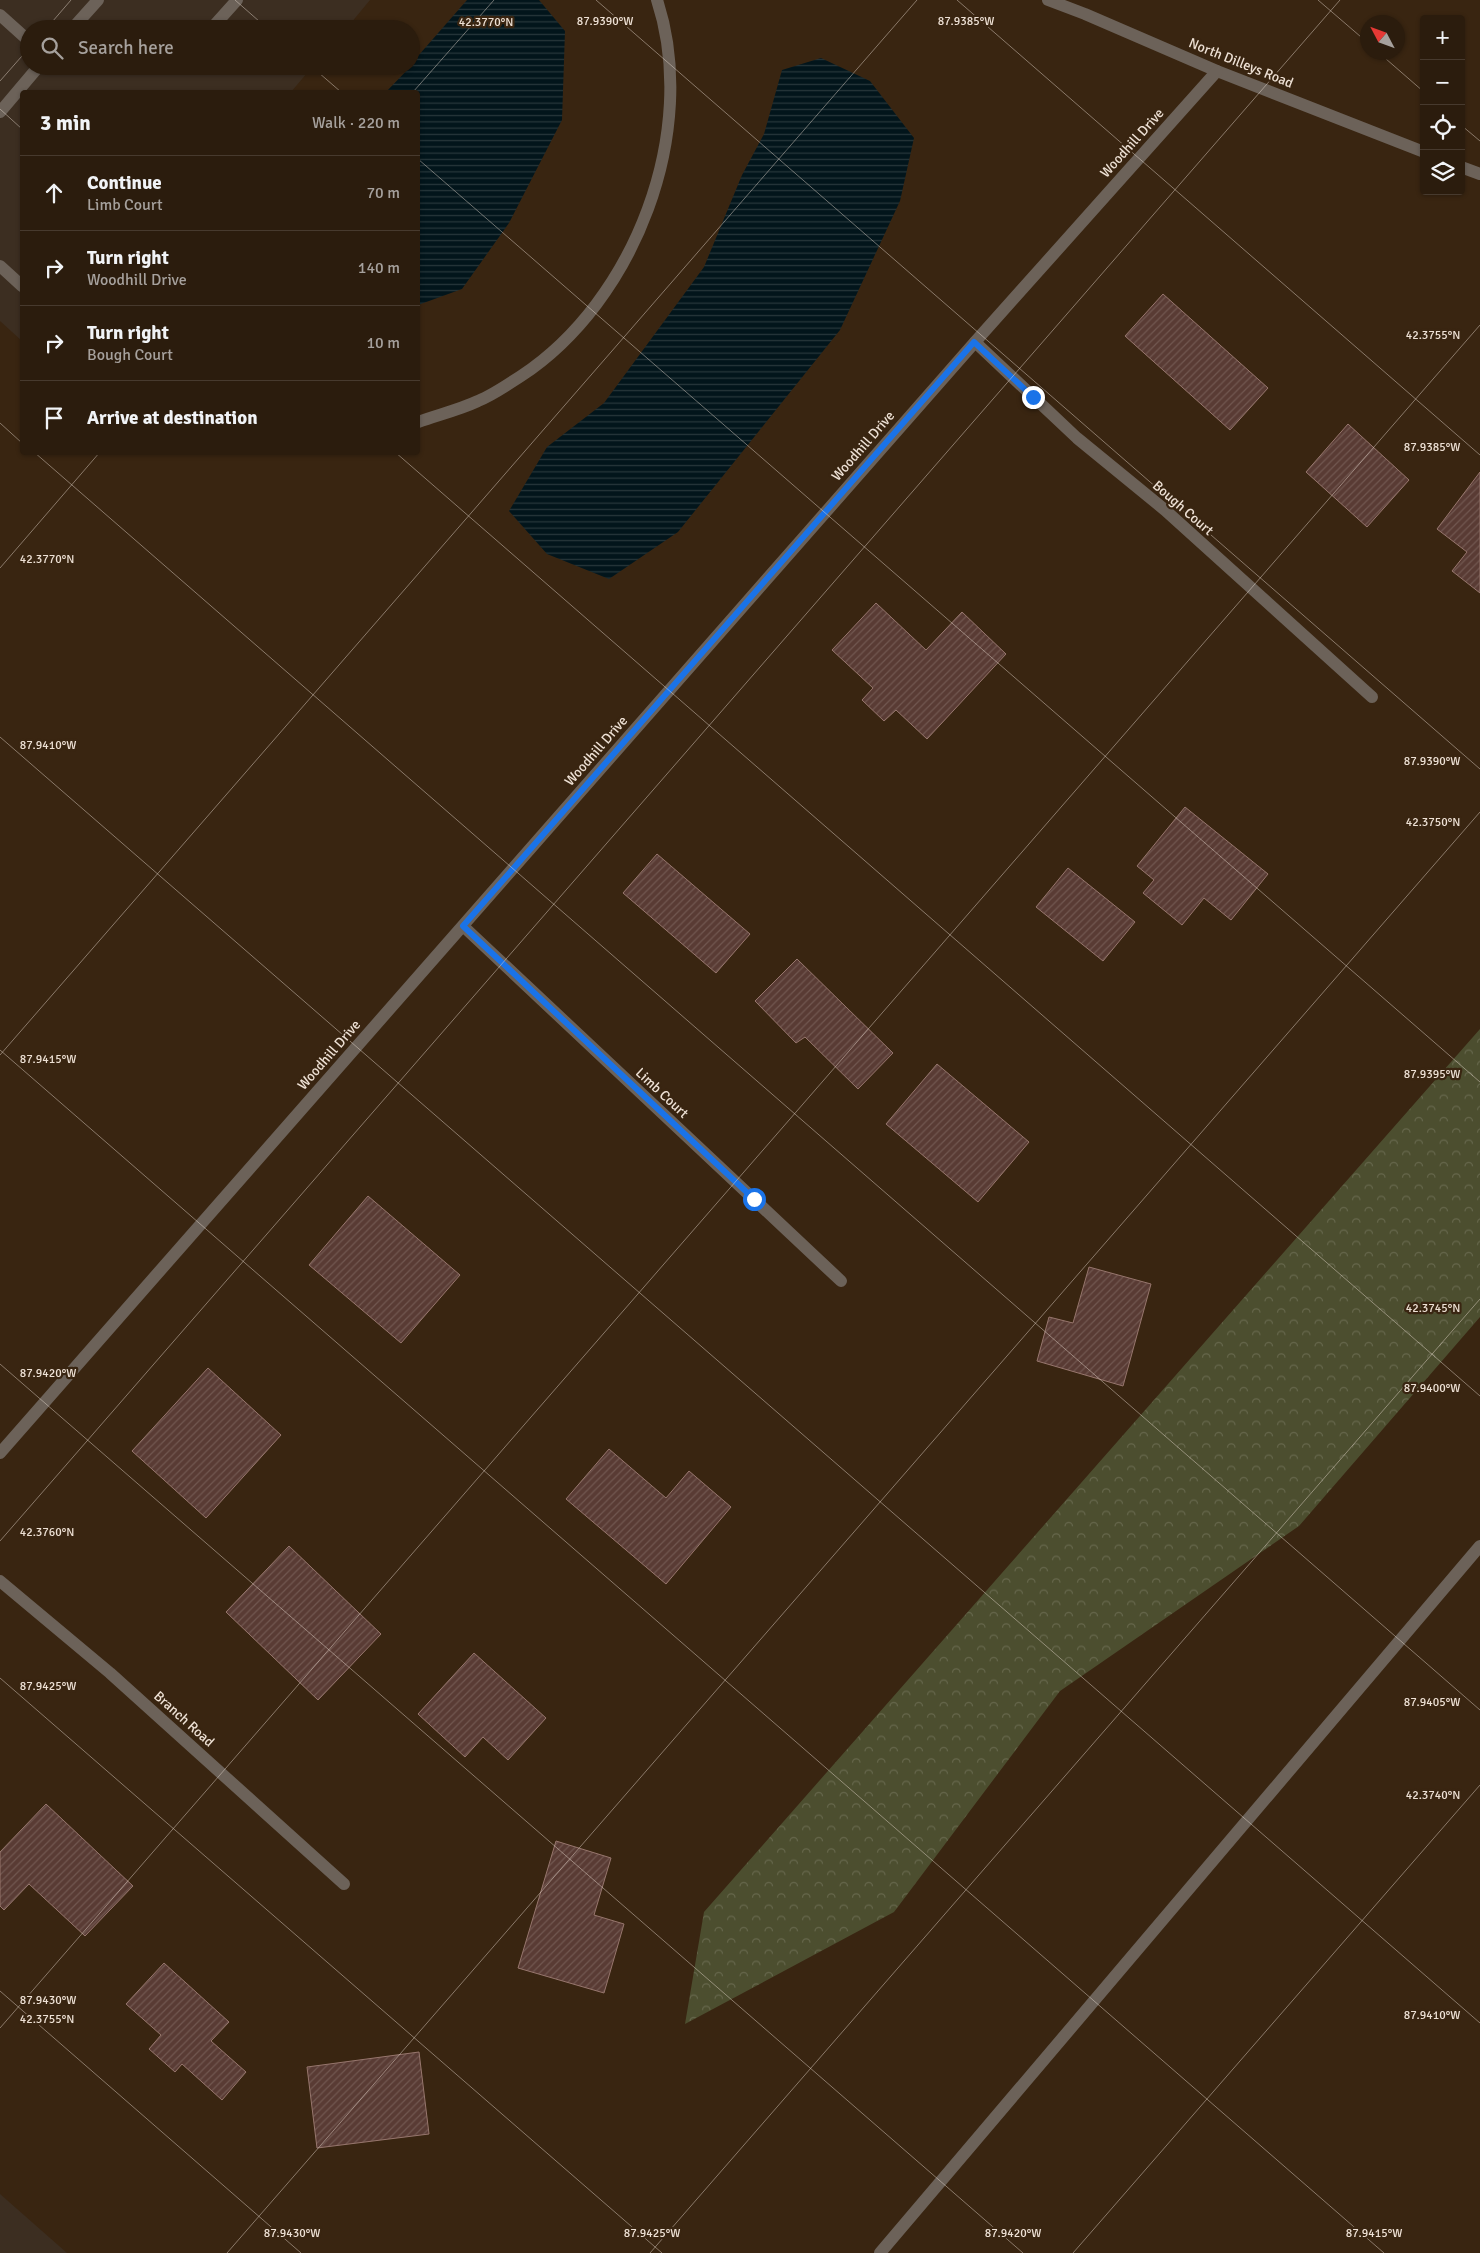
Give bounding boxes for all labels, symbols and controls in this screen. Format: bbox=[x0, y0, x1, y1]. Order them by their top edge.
text: 87.9390°W bbox=[577, 14, 633, 29]
text: 87.9385°W bbox=[938, 14, 994, 29]
text: 42.3770°N bbox=[459, 15, 513, 30]
north arrow bbox=[1360, 15, 1405, 60]
map controls bbox=[1420, 15, 1465, 195]
button: + bbox=[1420, 15, 1465, 60]
search box bbox=[20, 20, 420, 75]
icon: search bbox=[38, 34, 66, 62]
street label: North Dilleys Road bbox=[1186, 34, 1296, 92]
text: Search here bbox=[78, 36, 174, 60]
button: − bbox=[1420, 60, 1465, 105]
street label: Woodhill Drive bbox=[1097, 105, 1167, 181]
button: locate bbox=[1420, 105, 1465, 150]
text: 3 min bbox=[40, 110, 91, 136]
text: Walk · 220 m bbox=[312, 113, 400, 133]
button: layers bbox=[1420, 150, 1465, 195]
text: Continue bbox=[87, 171, 162, 195]
icon: ahead bbox=[40, 179, 68, 207]
text: 70 m bbox=[366, 183, 400, 203]
text: Limb Court bbox=[87, 195, 163, 215]
text: Turn right bbox=[87, 246, 169, 270]
icon: right bbox=[40, 254, 68, 282]
text: 140 m bbox=[358, 258, 400, 278]
text: Woodhill Drive bbox=[87, 270, 187, 290]
text: Turn right bbox=[87, 321, 169, 345]
text: 42.3755°N bbox=[1406, 328, 1460, 343]
icon: right bbox=[40, 329, 68, 357]
text: 10 m bbox=[366, 333, 400, 353]
text: Bough Court bbox=[87, 345, 173, 365]
route end bbox=[1022, 386, 1045, 409]
icon: arrive bbox=[40, 404, 68, 432]
text: Arrive at destination bbox=[87, 406, 258, 430]
street label: Woodhill Drive bbox=[828, 408, 898, 484]
text: 87.9385°W bbox=[1404, 440, 1460, 455]
street label: Bough Court bbox=[1149, 477, 1217, 539]
text: 42.3770°N bbox=[20, 552, 74, 567]
street label: Woodhill Drive bbox=[561, 713, 631, 789]
text: 87.9410°W bbox=[20, 738, 76, 753]
text: 87.9390°W bbox=[1404, 754, 1460, 769]
text: 42.3750°N bbox=[1406, 815, 1460, 830]
street label: Woodhill Drive bbox=[294, 1017, 364, 1093]
text: 87.9415°W bbox=[20, 1052, 76, 1067]
street label: Limb Court bbox=[632, 1064, 692, 1122]
text: 87.9395°W bbox=[1404, 1067, 1460, 1082]
route start bbox=[743, 1188, 766, 1211]
text: 42.3745°N bbox=[1406, 1301, 1460, 1316]
text: 87.9420°W bbox=[20, 1366, 76, 1381]
text: 87.9400°W bbox=[1404, 1381, 1460, 1396]
text: 42.3760°N bbox=[20, 1525, 74, 1540]
text: 87.9425°W bbox=[20, 1679, 76, 1694]
street label: Branch Road bbox=[150, 1687, 218, 1751]
text: 87.9405°W bbox=[1404, 1695, 1460, 1710]
text: 42.3740°N bbox=[1406, 1788, 1460, 1803]
text: 87.9430°W bbox=[20, 1993, 76, 2008]
text: 87.9410°W bbox=[1404, 2008, 1460, 2023]
text: 42.3755°N bbox=[20, 2012, 74, 2027]
text: 87.9430°W bbox=[264, 2226, 320, 2241]
text: 87.9425°W bbox=[624, 2226, 680, 2241]
text: 87.9420°W bbox=[985, 2226, 1041, 2241]
text: 87.9415°W bbox=[1346, 2226, 1402, 2241]

